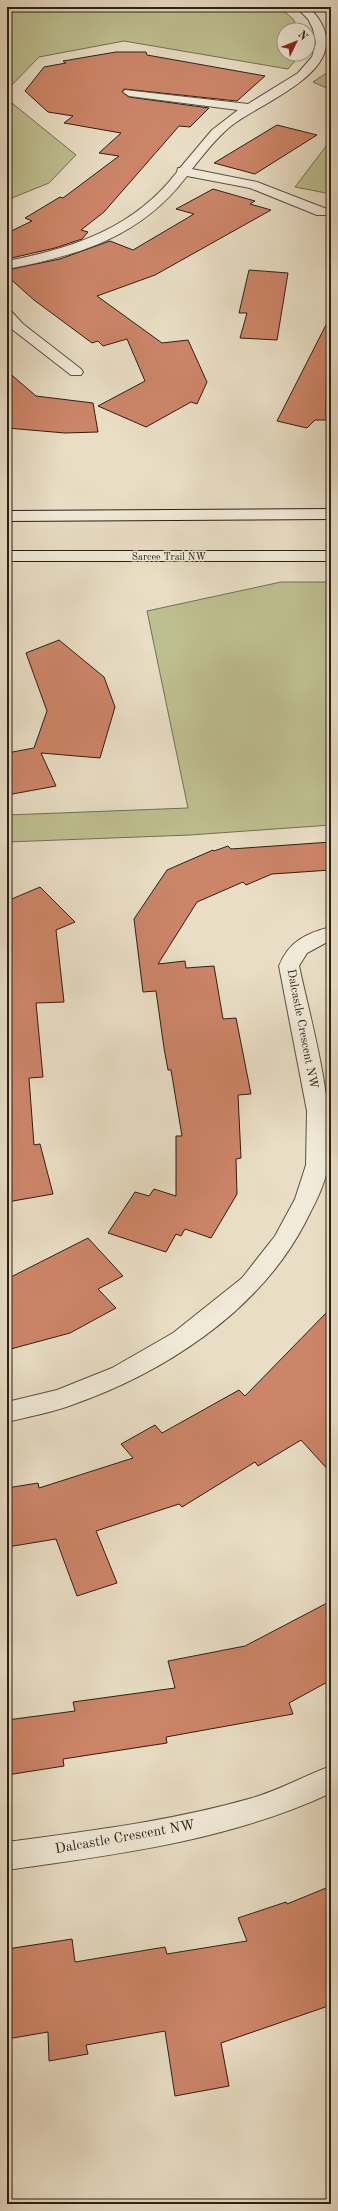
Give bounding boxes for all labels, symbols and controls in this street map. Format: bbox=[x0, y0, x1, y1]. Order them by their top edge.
north arrow bbox=[276, 22, 316, 62]
text: N bbox=[295, 29, 310, 43]
street label: Sarcee Trail NW bbox=[132, 552, 206, 562]
street label: Dalcastle Crescent NW bbox=[284, 968, 320, 1090]
street label: Dalcastle Crescent NW bbox=[54, 1818, 196, 1856]

